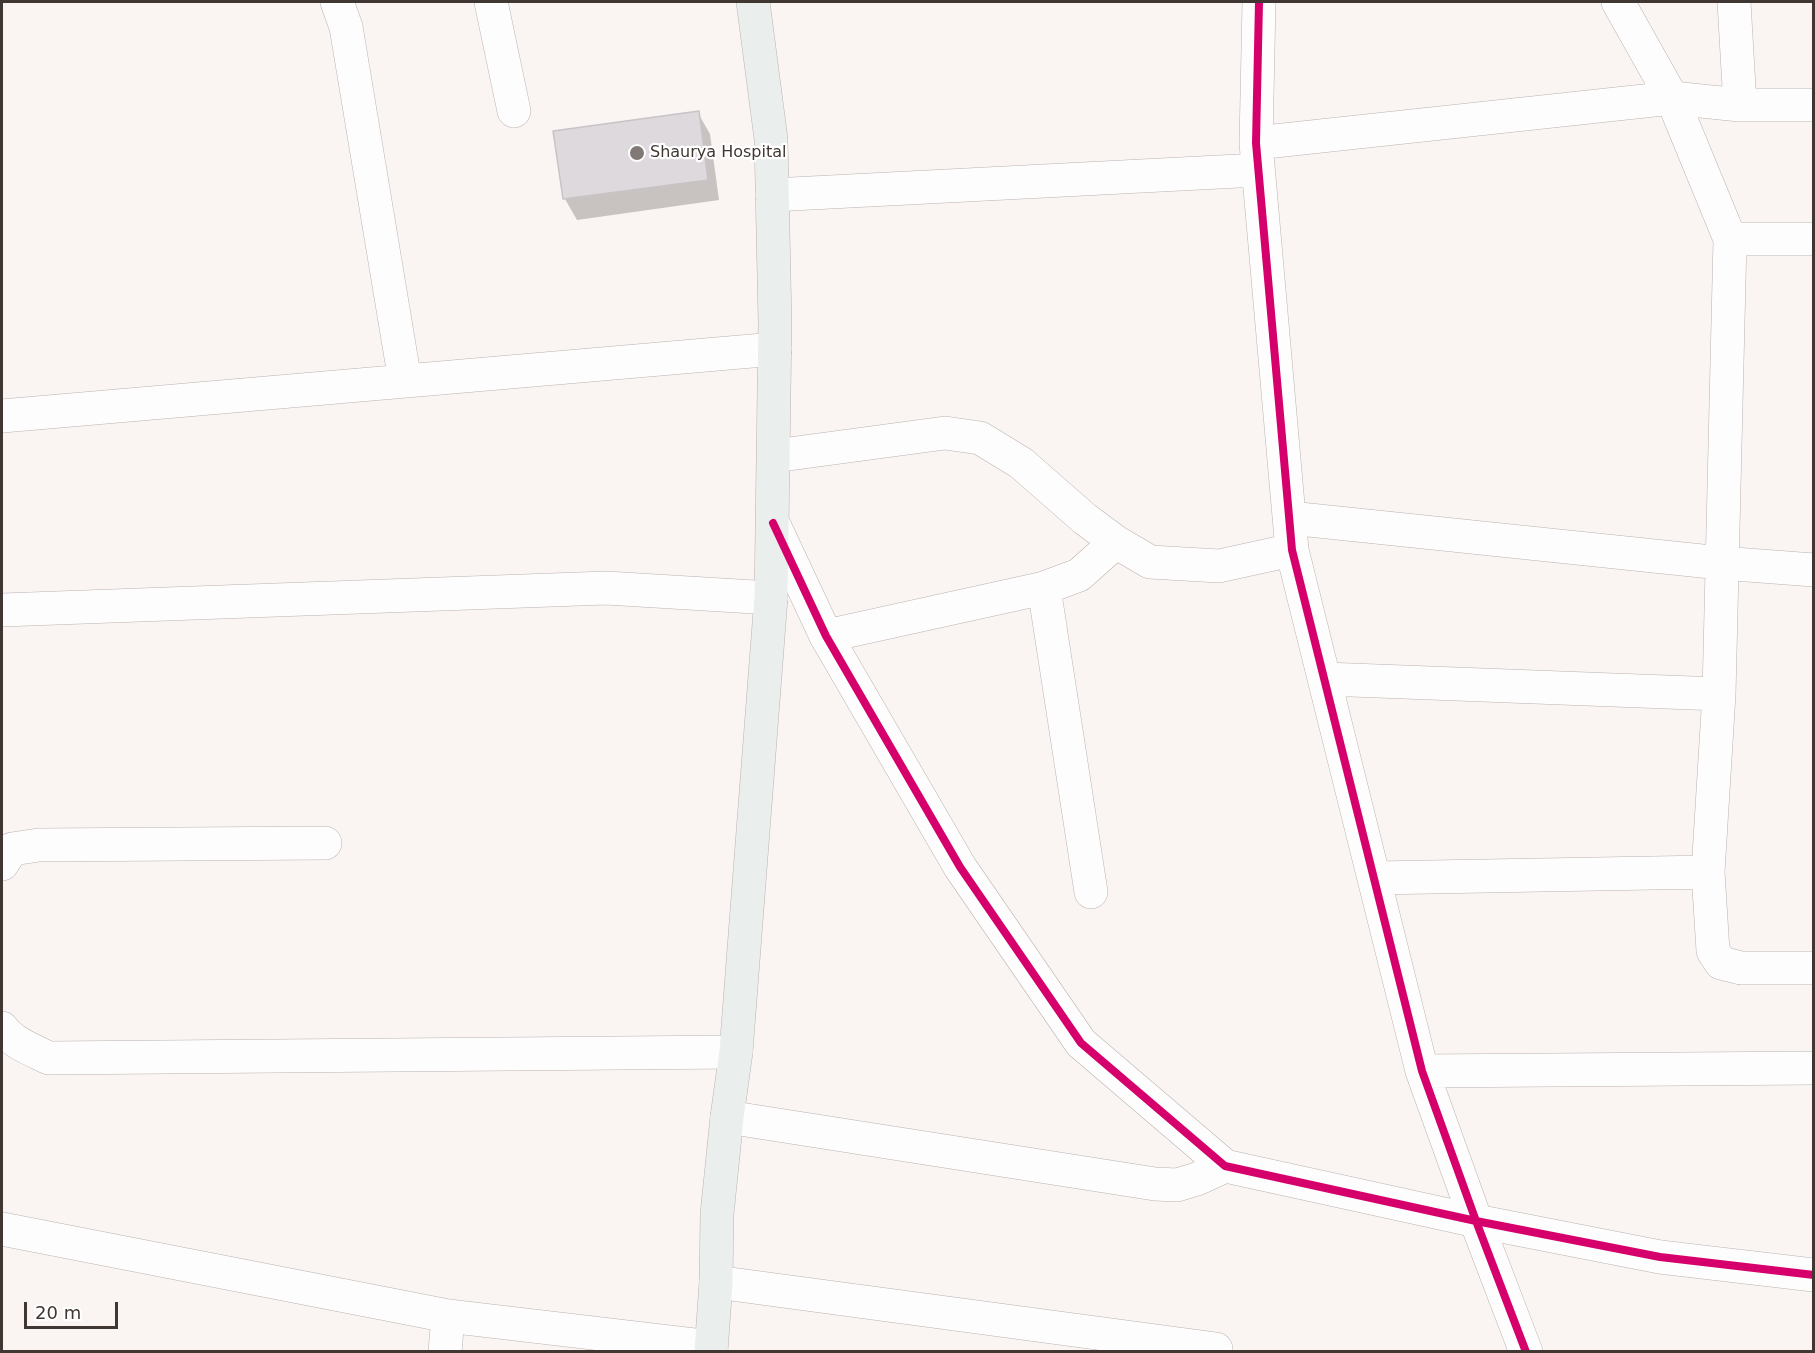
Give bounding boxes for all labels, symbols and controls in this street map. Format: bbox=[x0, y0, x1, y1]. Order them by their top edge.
place label: Shaurya Hospital bbox=[650, 143, 786, 163]
marker: Shaurya Hospital bbox=[628, 144, 646, 162]
scale bar bbox=[27, 1290, 122, 1328]
text: 20 m bbox=[35, 1302, 81, 1323]

